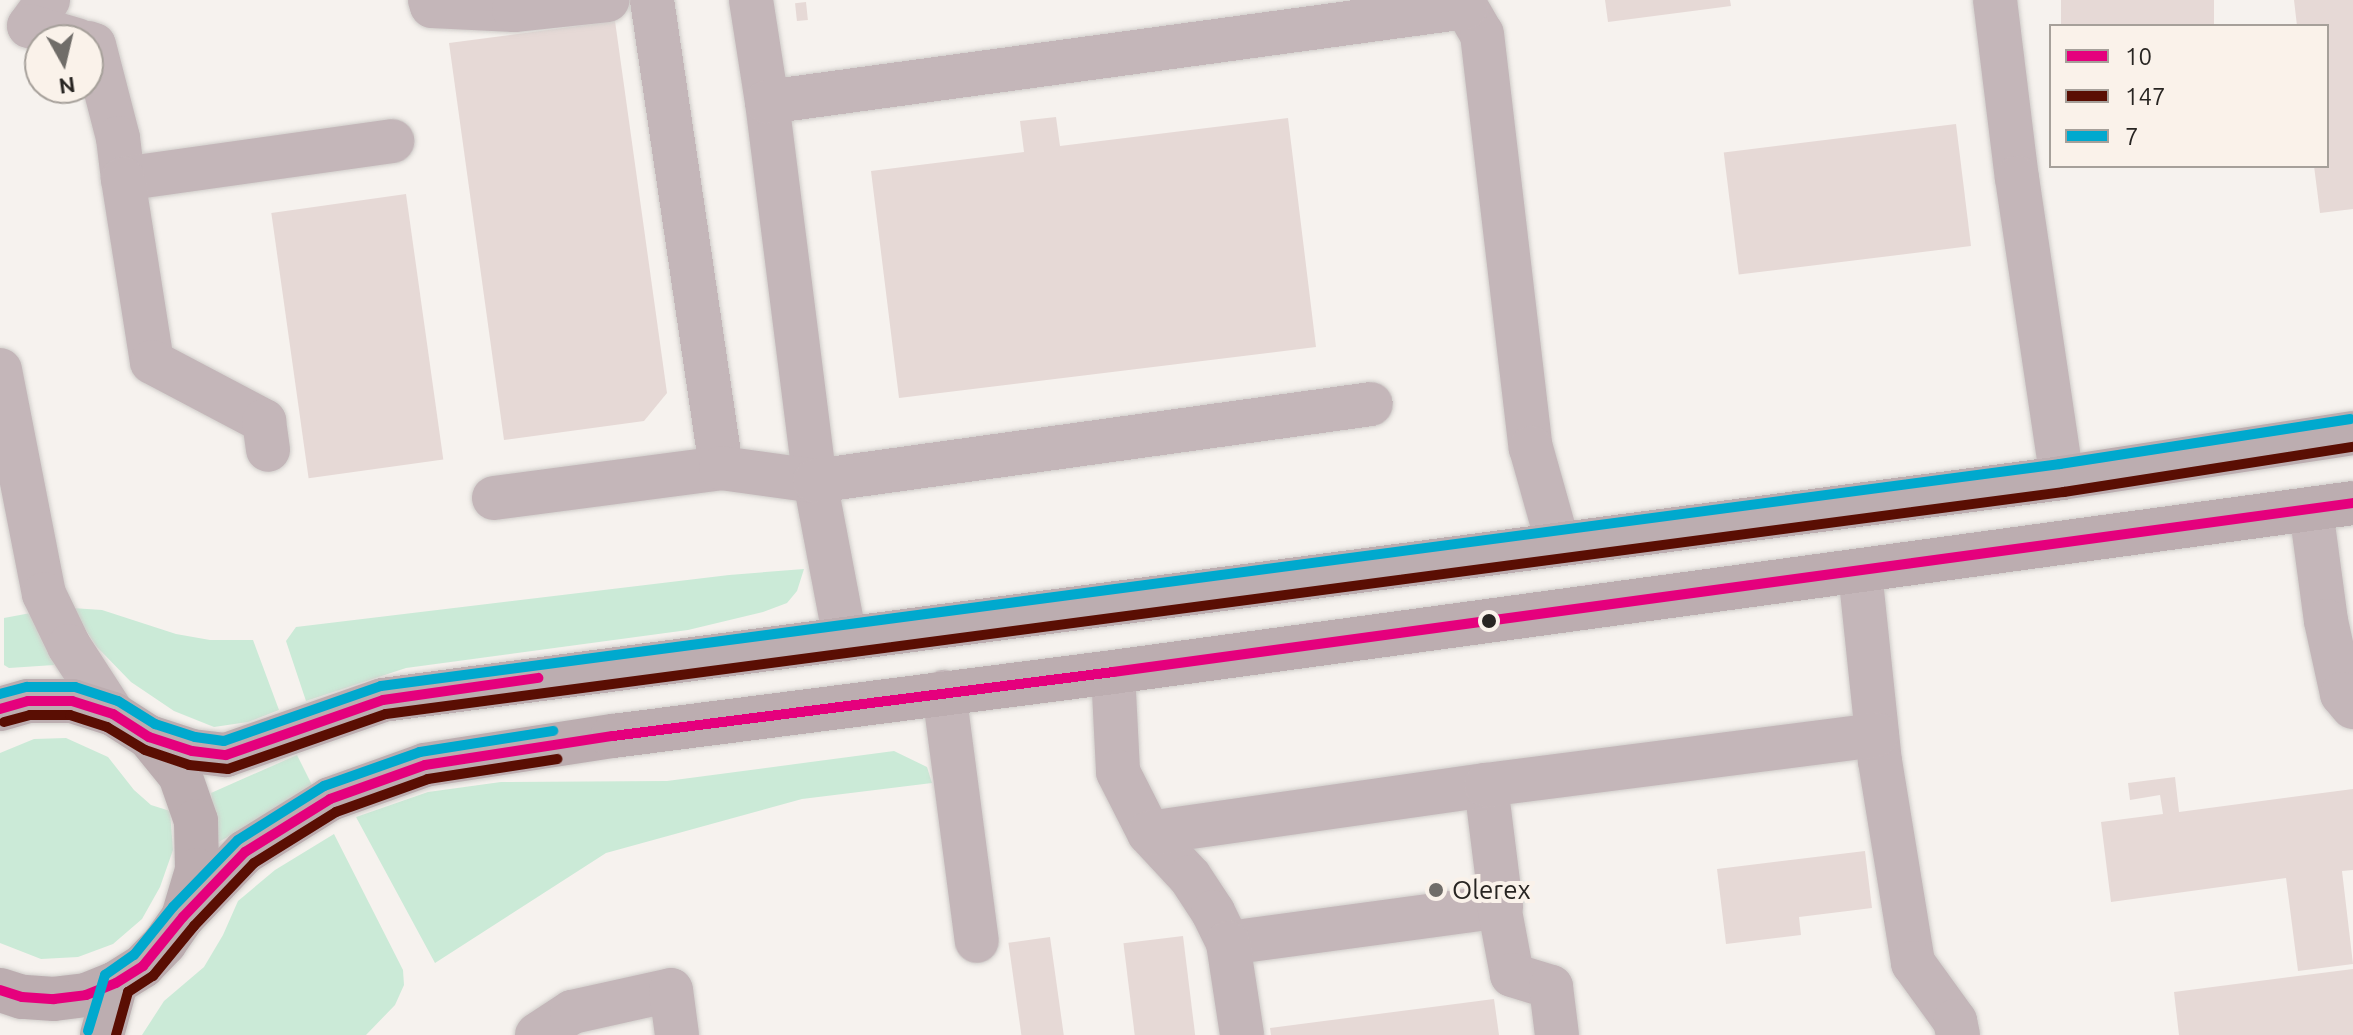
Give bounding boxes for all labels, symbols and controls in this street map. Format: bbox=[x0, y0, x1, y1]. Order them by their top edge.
north arrow bbox=[24, 24, 104, 104]
legend bbox=[2049, 24, 2329, 168]
text: 10 bbox=[2125, 43, 2152, 70]
text: N bbox=[57, 73, 77, 100]
text: 147 bbox=[2125, 83, 2166, 110]
text: 7 bbox=[2125, 123, 2139, 150]
unlabelled marker bbox=[1481, 613, 1497, 629]
place label: Olerex bbox=[1452, 874, 1531, 906]
marker: Olerex bbox=[1427, 881, 1445, 899]

